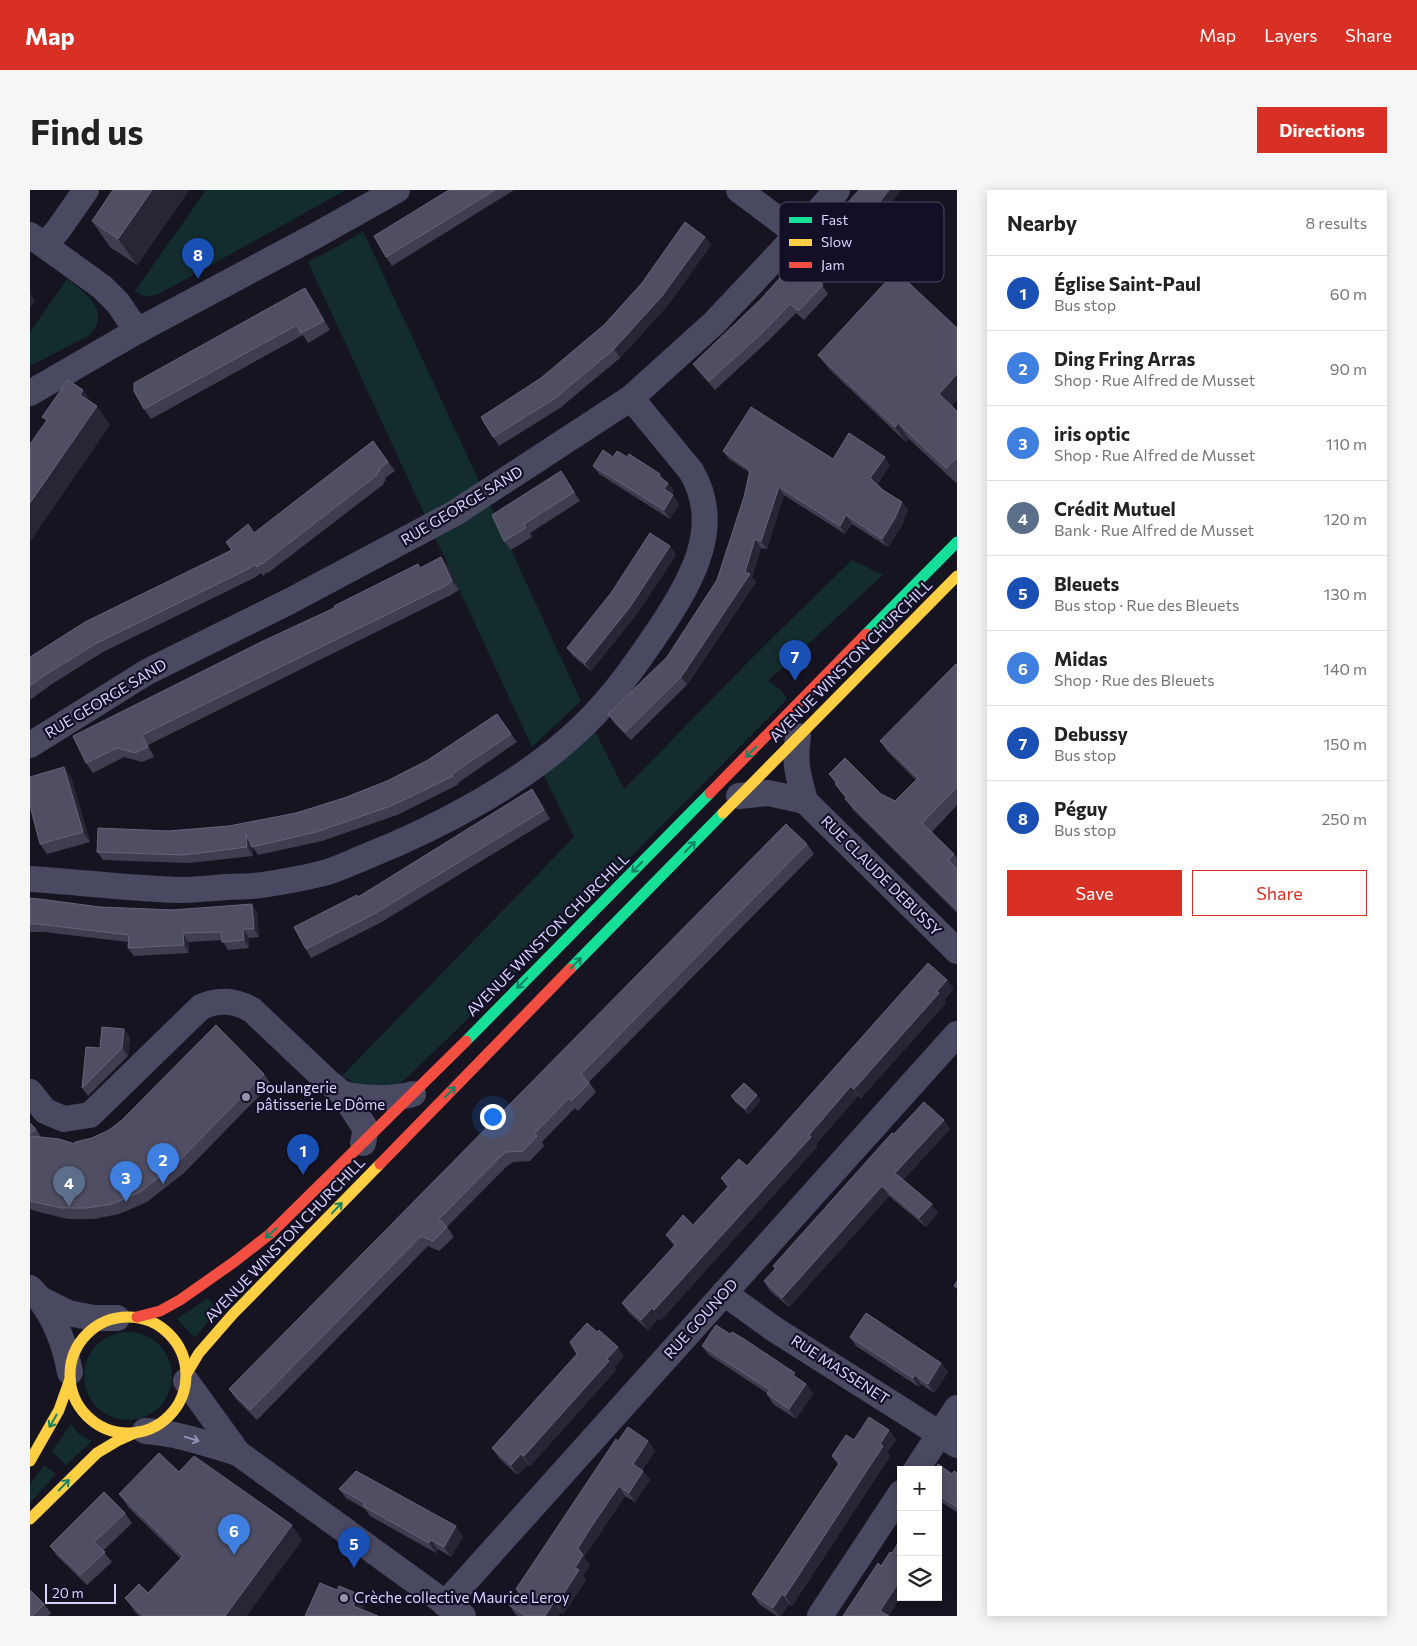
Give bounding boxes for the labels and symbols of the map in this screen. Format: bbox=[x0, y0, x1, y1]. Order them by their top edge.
legend bbox=[779, 202, 944, 282]
text: Fast bbox=[821, 211, 848, 228]
text: Slow bbox=[821, 233, 852, 250]
pin: 8 bbox=[182, 238, 214, 279]
text: Jam bbox=[821, 256, 845, 273]
street label: RUE GEORGE SAND bbox=[397, 462, 526, 549]
street label: AVENUE WINSTON CHURCHILL bbox=[765, 575, 936, 745]
pin: 7 bbox=[779, 640, 811, 681]
street label: RUE GEORGE SAND bbox=[41, 655, 170, 742]
one-way arrow bbox=[745, 745, 757, 758]
street label: RUE CLAUDE DEBUSSY bbox=[818, 811, 946, 939]
one-way arrow bbox=[683, 841, 696, 853]
street label: AVENUE WINSTON CHURCHILL bbox=[462, 849, 633, 1019]
one-way arrow bbox=[630, 861, 643, 873]
one-way arrow bbox=[570, 957, 582, 969]
one-way arrow bbox=[516, 977, 529, 989]
place label: Boulangerie pâtisserie Le Dôme bbox=[256, 1078, 385, 1113]
one-way arrow bbox=[444, 1085, 456, 1098]
marker: Boulangerie pâtisserie Le Dôme bbox=[240, 1091, 252, 1103]
your location bbox=[480, 1104, 506, 1130]
pin: 1 bbox=[287, 1134, 319, 1175]
pin: 2 bbox=[147, 1143, 179, 1184]
street label: AVENUE WINSTON CHURCHILL bbox=[200, 1153, 368, 1326]
pin: 3 bbox=[110, 1161, 142, 1202]
pin: 4 bbox=[53, 1166, 85, 1207]
one-way arrow bbox=[330, 1202, 343, 1214]
one-way arrow bbox=[264, 1227, 277, 1239]
street label: RUE GOUNOD bbox=[660, 1275, 741, 1362]
street label: RUE MASSENET bbox=[788, 1331, 893, 1408]
one-way arrow bbox=[47, 1414, 57, 1428]
one-way arrow bbox=[183, 1435, 199, 1445]
one-way arrow bbox=[58, 1478, 70, 1491]
pin: 6 bbox=[218, 1514, 250, 1555]
pin: 5 bbox=[338, 1527, 370, 1568]
scale bar bbox=[45, 1581, 116, 1604]
place label: Crèche collective Maurice Leroy bbox=[354, 1588, 570, 1606]
marker: Crèche collective Maurice Leroy bbox=[338, 1592, 350, 1604]

